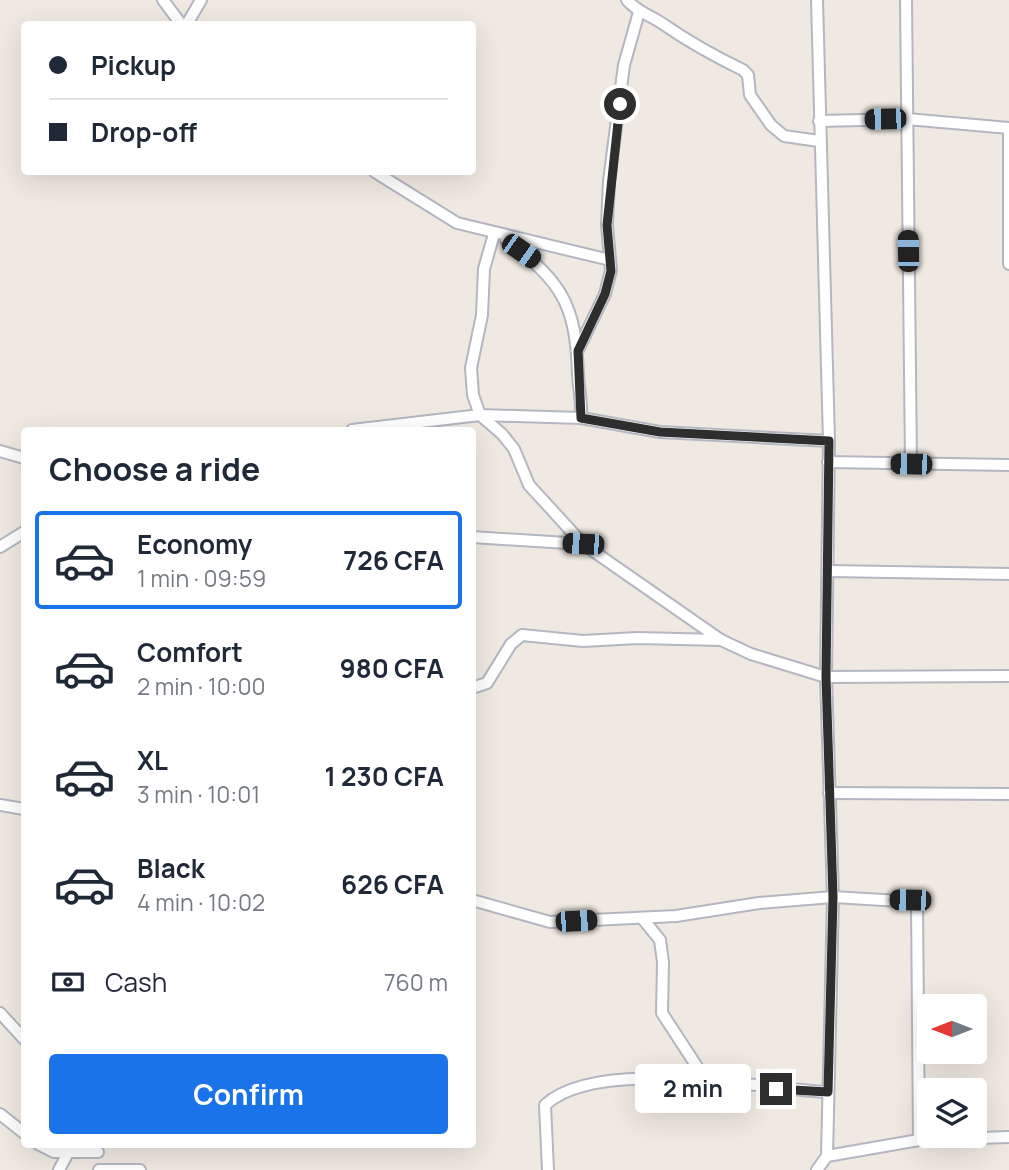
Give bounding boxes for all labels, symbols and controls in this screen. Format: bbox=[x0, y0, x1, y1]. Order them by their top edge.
text: Pickup bbox=[91, 47, 176, 83]
route start bbox=[604, 88, 636, 120]
car bbox=[864, 108, 907, 130]
text: Drop-off bbox=[91, 114, 197, 150]
car bbox=[498, 230, 545, 272]
car bbox=[898, 230, 919, 272]
text: Choose a ride bbox=[49, 447, 260, 491]
car bbox=[890, 453, 933, 475]
text: Economy bbox=[137, 526, 252, 562]
icon: car bbox=[53, 529, 116, 592]
car bbox=[562, 532, 605, 556]
text: 726 CFA bbox=[343, 542, 444, 578]
text: 1 min · 09:59 bbox=[137, 562, 266, 594]
text: Comfort bbox=[137, 634, 243, 670]
icon: car bbox=[53, 637, 116, 700]
text: 980 CFA bbox=[340, 650, 444, 686]
text: 2 min · 10:00 bbox=[137, 670, 266, 702]
text: XL bbox=[137, 742, 168, 778]
icon: car bbox=[53, 745, 116, 808]
text: 1 230 CFA bbox=[325, 758, 444, 794]
text: 3 min · 10:01 bbox=[137, 778, 260, 810]
text: Black bbox=[137, 850, 205, 886]
icon: car bbox=[53, 853, 116, 916]
text: 626 CFA bbox=[341, 866, 444, 902]
text: 4 min · 10:02 bbox=[137, 886, 265, 918]
car bbox=[889, 889, 932, 911]
car bbox=[555, 909, 598, 933]
icon: cash bbox=[49, 963, 87, 1001]
text: Cash bbox=[105, 964, 167, 1000]
text: 760 m bbox=[384, 966, 448, 998]
north arrow bbox=[917, 994, 987, 1064]
map controls bbox=[917, 994, 987, 1148]
button: Confirm bbox=[49, 1054, 448, 1134]
callout: 2 min bbox=[636, 1064, 752, 1114]
text: 2 min bbox=[663, 1072, 723, 1104]
route end bbox=[760, 1073, 792, 1105]
button: layers bbox=[917, 1078, 987, 1148]

